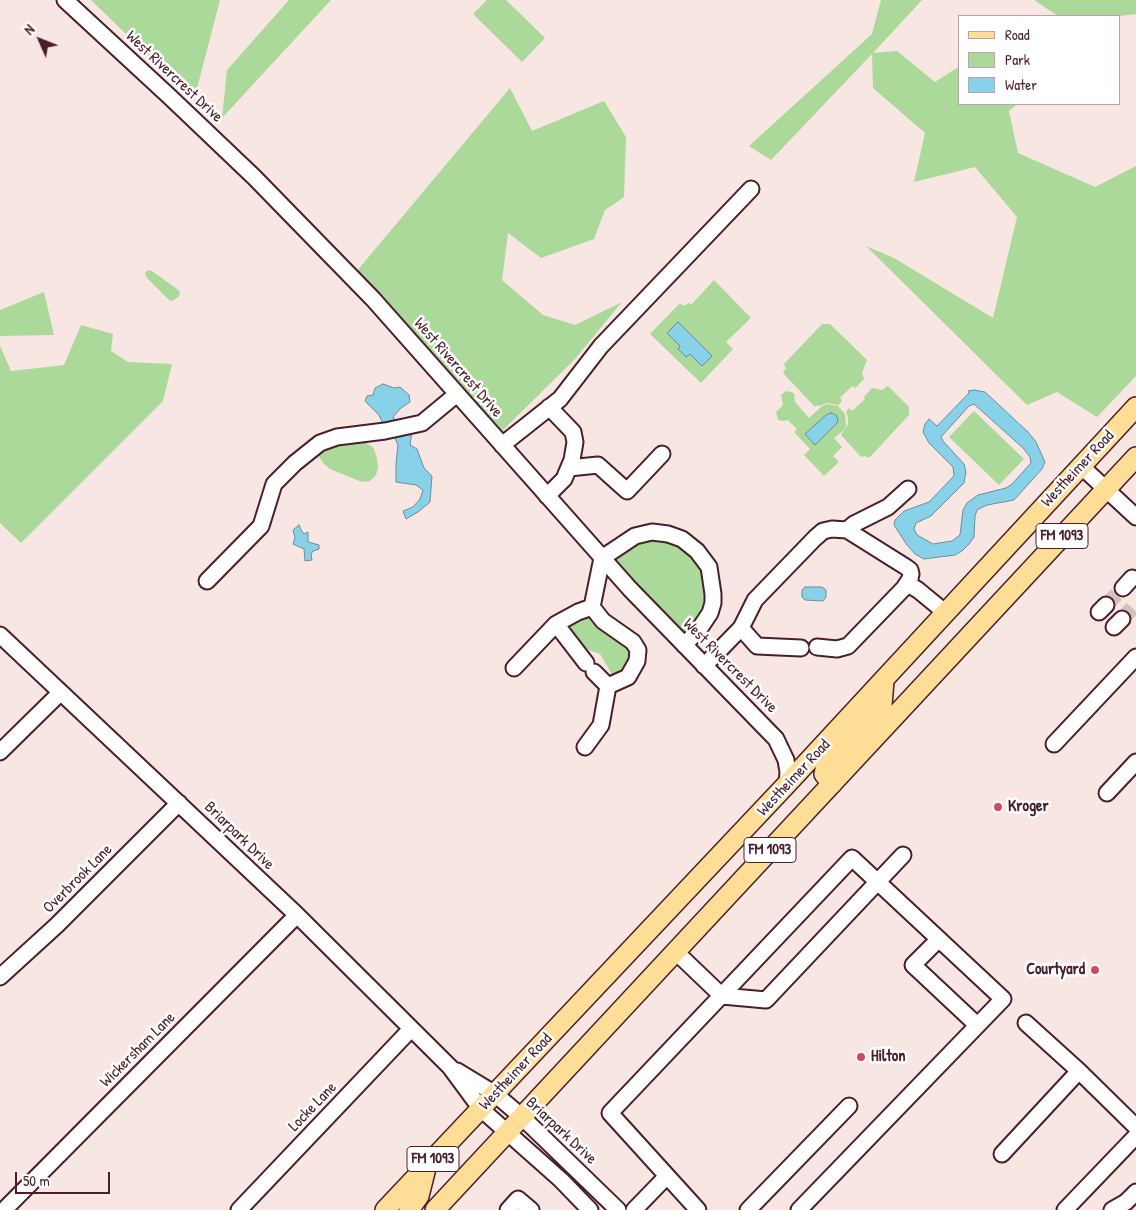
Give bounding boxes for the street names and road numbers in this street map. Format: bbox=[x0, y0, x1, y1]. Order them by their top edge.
street label: West Rivercrest Drive bbox=[122, 27, 226, 127]
street label: West Rivercrest Drive bbox=[410, 314, 506, 422]
street label: Westheimer Road bbox=[1038, 427, 1118, 511]
road number: FM 1093 bbox=[1036, 524, 1088, 548]
street label: West Rivercrest Drive bbox=[679, 615, 781, 717]
street label: Westheimer Road bbox=[754, 736, 834, 820]
street label: Briarpark Drive bbox=[200, 798, 278, 874]
road number: FM 1093 bbox=[744, 838, 796, 862]
street label: Overbrook Lane bbox=[40, 841, 116, 917]
street label: Wickersham Lane bbox=[96, 1008, 180, 1092]
street label: Westheimer Road bbox=[476, 1030, 556, 1114]
street label: Locke Lane bbox=[285, 1078, 341, 1136]
street label: Briarpark Drive bbox=[522, 1093, 600, 1169]
road number: FM 1093 bbox=[407, 1146, 459, 1172]

